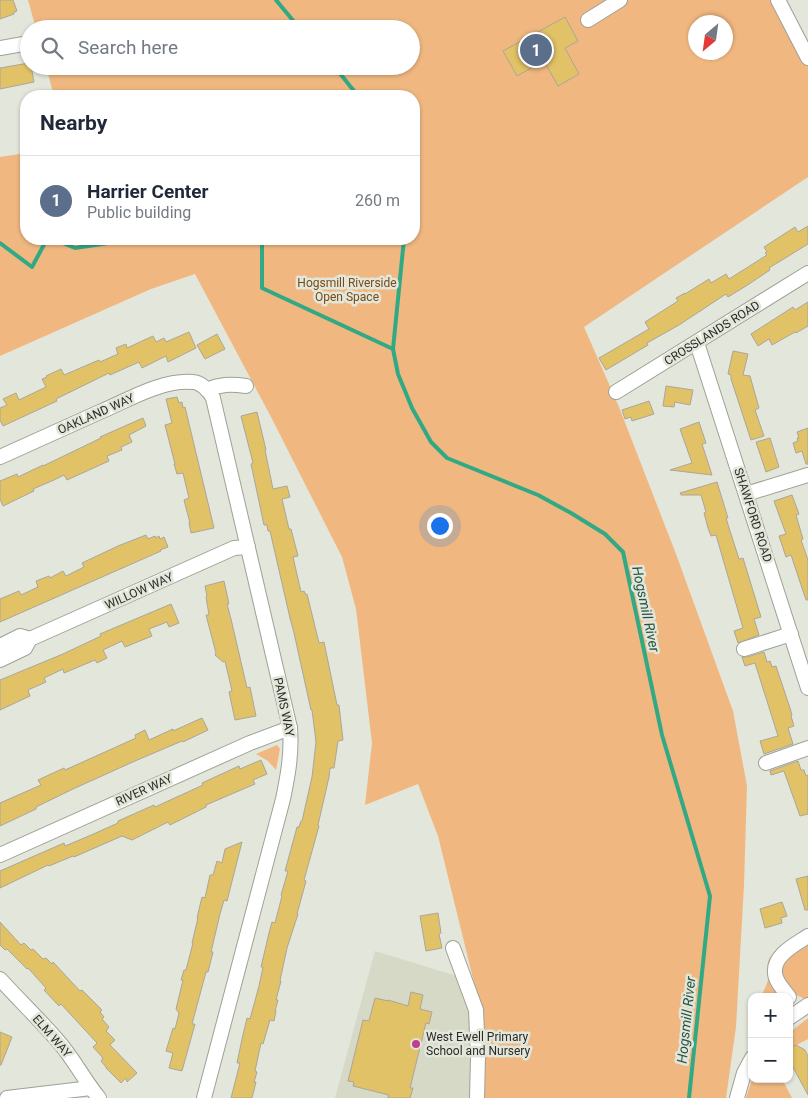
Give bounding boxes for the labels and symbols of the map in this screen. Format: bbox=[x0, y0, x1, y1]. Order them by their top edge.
north arrow bbox=[688, 15, 733, 60]
pin: 1 bbox=[520, 31, 552, 69]
park label: Hogsmill Riverside Open Space bbox=[297, 276, 397, 304]
street label: CROSSLANDS ROAD bbox=[662, 298, 762, 368]
street label: OAKLAND WAY bbox=[56, 391, 137, 437]
street label: SHAWFORD ROAD bbox=[731, 466, 775, 564]
your location bbox=[427, 513, 453, 539]
water label: Hogsmill River bbox=[629, 565, 663, 654]
street label: WILLOW WAY bbox=[103, 569, 176, 612]
street label: PAMS WAY bbox=[271, 676, 297, 739]
street label: RIVER WAY bbox=[114, 771, 175, 809]
water label: Hogsmill River bbox=[673, 975, 699, 1064]
street label: ELM WAY bbox=[30, 1012, 75, 1061]
place label: West Ewell Primary School and Nursery bbox=[426, 1030, 530, 1058]
marker: West Ewell Primary School and Nursery bbox=[410, 1038, 422, 1050]

